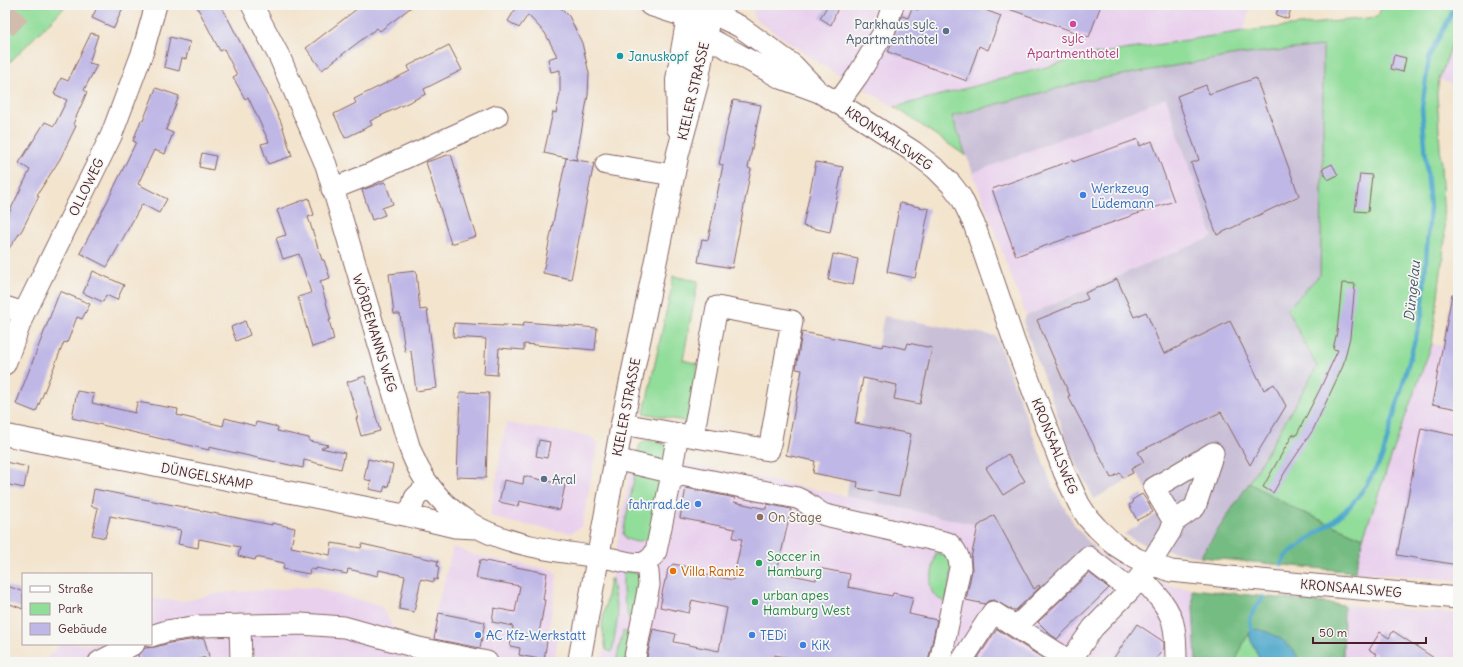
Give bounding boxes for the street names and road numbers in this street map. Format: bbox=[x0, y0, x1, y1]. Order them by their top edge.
street label: KIELER STRASSE bbox=[674, 40, 713, 142]
street label: KRONSAALSWEG bbox=[842, 103, 936, 174]
street label: OLLOWEG bbox=[65, 155, 108, 219]
street label: WÖRDEMANNS WEG bbox=[348, 272, 402, 394]
street label: KIELER STRASSE bbox=[609, 356, 644, 458]
street label: KRONSAALSWEG bbox=[1028, 396, 1082, 497]
street label: DÜNGELSKAMP bbox=[160, 458, 255, 494]
street label: KRONSAALSWEG bbox=[1299, 576, 1403, 601]

